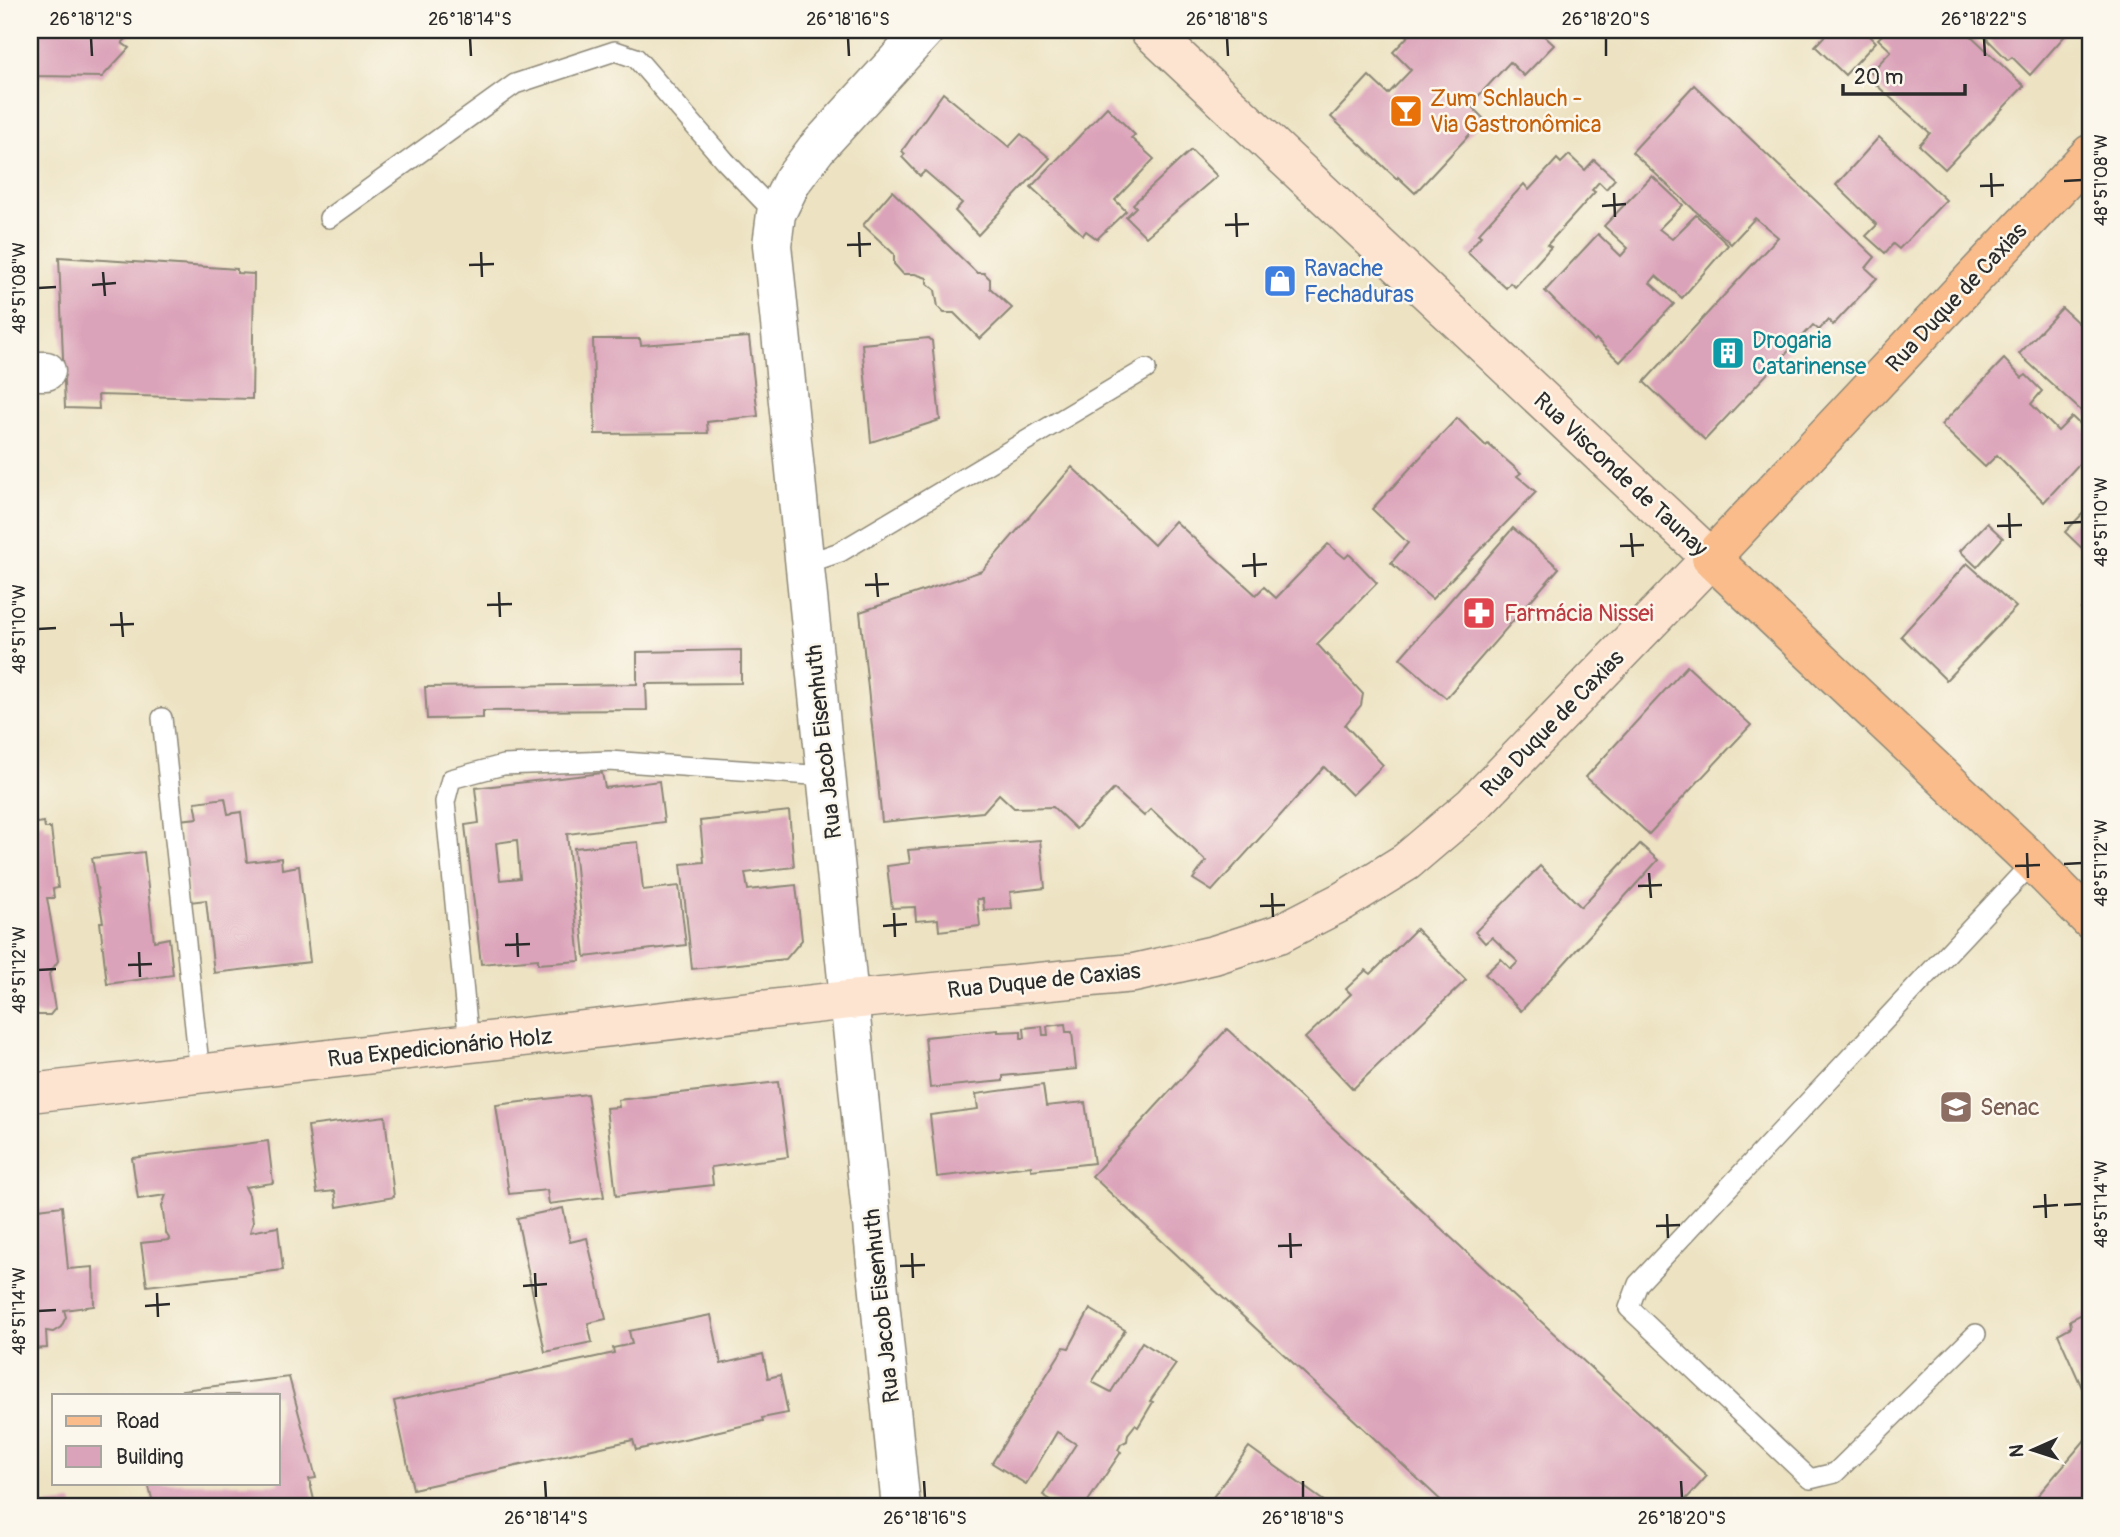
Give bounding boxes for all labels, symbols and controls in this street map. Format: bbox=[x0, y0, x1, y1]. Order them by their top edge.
text: 26°18'12"S bbox=[50, 8, 133, 31]
text: 26°18'14"S bbox=[428, 8, 512, 31]
text: 26°18'16"S bbox=[806, 8, 890, 31]
text: 26°18'18"S bbox=[1186, 8, 1268, 31]
text: 26°18'20"S bbox=[1562, 8, 1650, 31]
text: 26°18'22"S bbox=[1941, 8, 2027, 31]
scale bar bbox=[1843, 52, 1966, 96]
text: 20 m bbox=[1854, 64, 1903, 91]
place label: Zum Schlauch - Via Gastronômica bbox=[1430, 84, 1601, 139]
bar icon: Zum Schlauch - Via Gastronômica bbox=[1387, 92, 1425, 130]
text: 48°51'08"W bbox=[2090, 134, 2113, 226]
street label: Rua Duque de Caxias bbox=[1880, 216, 2033, 378]
text: 48°51'08"W bbox=[8, 242, 31, 334]
place label: Ravache Fechaduras bbox=[1304, 254, 1414, 309]
shop icon: Ravache Fechaduras bbox=[1261, 262, 1299, 300]
place label: Drogaria Catarinense bbox=[1752, 326, 1867, 381]
building icon: Drogaria Catarinense bbox=[1709, 334, 1747, 372]
street label: Rua Visconde de Taunay bbox=[1527, 386, 1714, 563]
text: 48°51'10"W bbox=[2090, 477, 2113, 567]
text: 48°51'10"W bbox=[8, 584, 31, 674]
pharmacy icon: Farmácia Nissei bbox=[1460, 594, 1498, 632]
place label: Farmácia Nissei bbox=[1504, 599, 1654, 628]
street label: Rua Jacob Eisenhuth bbox=[799, 643, 848, 841]
street label: Rua Duque de Caxias bbox=[1475, 643, 1630, 803]
text: 48°51'12"W bbox=[2090, 819, 2113, 907]
text: 48°51'12"W bbox=[8, 926, 31, 1014]
street label: Rua Duque de Caxias bbox=[946, 956, 1142, 1005]
street label: Rua Expedicionário Holz bbox=[326, 1021, 554, 1074]
school or university icon: Senac bbox=[1937, 1088, 1975, 1126]
place label: Senac bbox=[1980, 1093, 2040, 1122]
text: 48°51'14"W bbox=[2090, 1160, 2113, 1248]
street label: Rua Jacob Eisenhuth bbox=[857, 1207, 906, 1405]
text: 48°51'14"W bbox=[8, 1267, 31, 1355]
legend bbox=[52, 1394, 280, 1484]
text: Road bbox=[116, 1408, 160, 1435]
north arrow bbox=[1997, 1414, 2068, 1484]
text: Building bbox=[116, 1444, 183, 1471]
text: N bbox=[2005, 1444, 2029, 1458]
text: 26°18'14"S bbox=[504, 1507, 588, 1530]
text: 26°18'16"S bbox=[883, 1507, 967, 1530]
text: 26°18'18"S bbox=[1262, 1507, 1344, 1530]
text: 26°18'20"S bbox=[1638, 1507, 1726, 1530]

